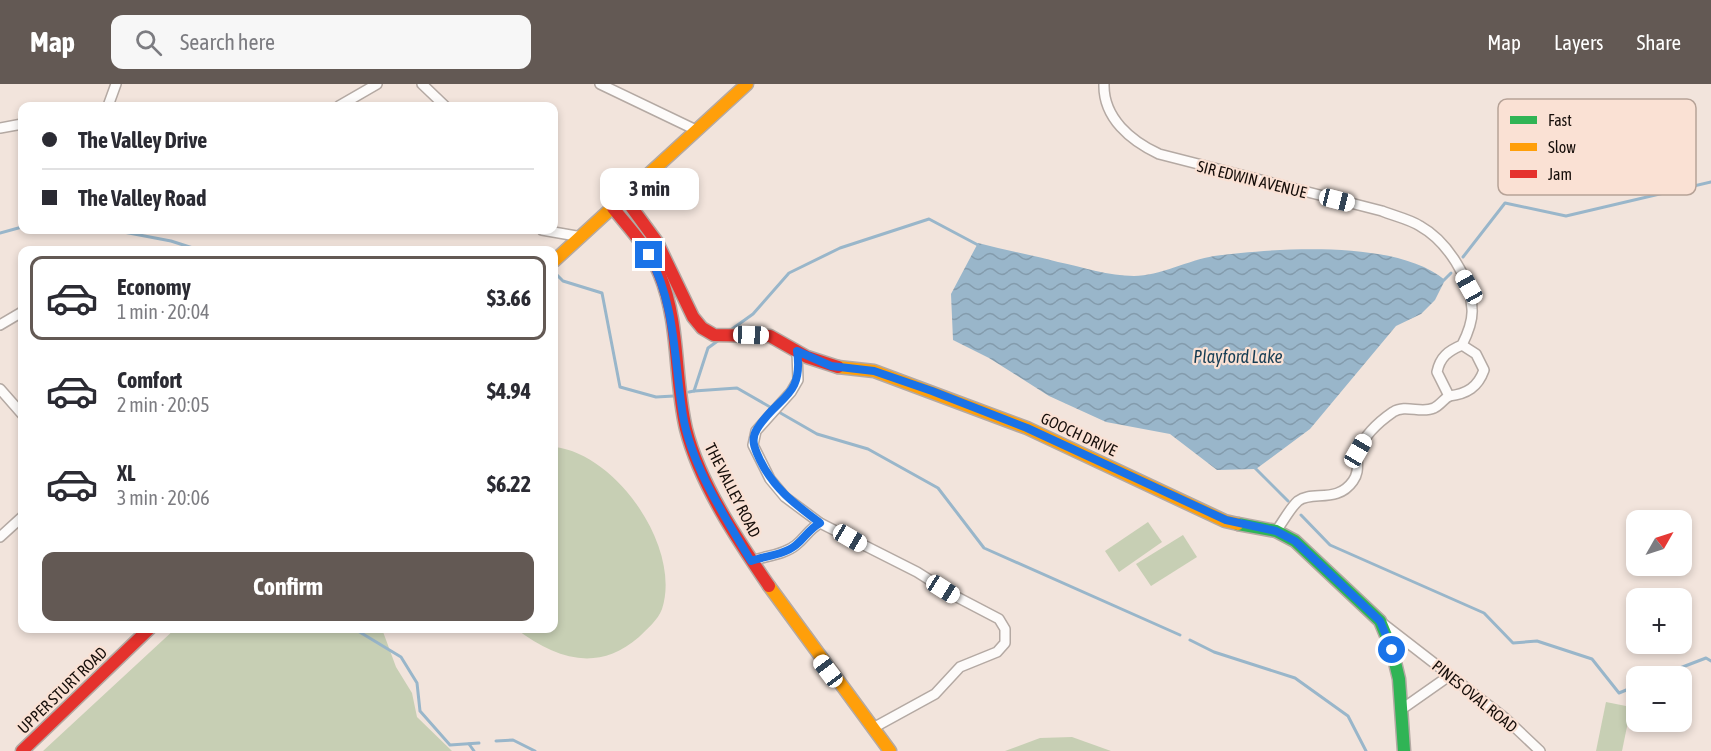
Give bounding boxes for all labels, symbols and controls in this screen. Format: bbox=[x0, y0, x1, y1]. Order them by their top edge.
search box bbox=[111, 15, 531, 69]
text: Map bbox=[30, 26, 75, 58]
icon: search bbox=[132, 26, 165, 59]
text: Search here bbox=[180, 29, 275, 55]
text: Map bbox=[1487, 30, 1521, 54]
text: Layers bbox=[1554, 30, 1604, 54]
text: Share bbox=[1637, 30, 1681, 54]
legend bbox=[1498, 99, 1696, 195]
text: Fast bbox=[1548, 111, 1572, 129]
text: The Valley Drive bbox=[78, 127, 207, 153]
text: Slow bbox=[1548, 138, 1576, 156]
street label: SIR EDWIN AVENUE bbox=[1196, 157, 1309, 201]
text: Jam bbox=[1548, 165, 1572, 183]
callout: 3 min bbox=[600, 168, 698, 210]
text: 3 min bbox=[629, 177, 670, 200]
text: The Valley Road bbox=[78, 185, 207, 211]
car bbox=[1317, 187, 1357, 213]
route end bbox=[635, 241, 662, 268]
car bbox=[1452, 267, 1486, 307]
icon: car bbox=[45, 271, 99, 325]
text: Economy bbox=[117, 274, 191, 300]
text: $3.66 bbox=[487, 285, 531, 311]
text: 1 min · 20:04 bbox=[117, 300, 210, 323]
car bbox=[733, 325, 769, 345]
water label: Playford Lake bbox=[1193, 346, 1283, 367]
icon: car bbox=[45, 364, 99, 418]
text: Comfort bbox=[117, 367, 182, 393]
text: $4.94 bbox=[487, 378, 531, 404]
text: 2 min · 20:05 bbox=[117, 393, 210, 416]
street label: GOOCH DRIVE bbox=[1038, 409, 1120, 459]
car bbox=[1341, 431, 1375, 471]
street label: THE VALLEY ROAD bbox=[702, 440, 764, 540]
icon: car bbox=[45, 457, 99, 511]
text: XL bbox=[117, 460, 135, 486]
text: $6.22 bbox=[487, 471, 531, 497]
text: 3 min · 20:06 bbox=[117, 486, 210, 509]
north arrow bbox=[1626, 510, 1692, 576]
map controls bbox=[1626, 510, 1692, 732]
car bbox=[830, 521, 870, 555]
button: Confirm bbox=[42, 552, 534, 621]
car bbox=[923, 572, 963, 606]
button: + bbox=[1626, 588, 1692, 654]
route start bbox=[1378, 636, 1405, 663]
street label: UPPER STURT ROAD bbox=[14, 643, 110, 737]
car bbox=[810, 651, 846, 691]
street label: PINES OVAL ROAD bbox=[1429, 656, 1521, 736]
button: − bbox=[1626, 666, 1692, 732]

